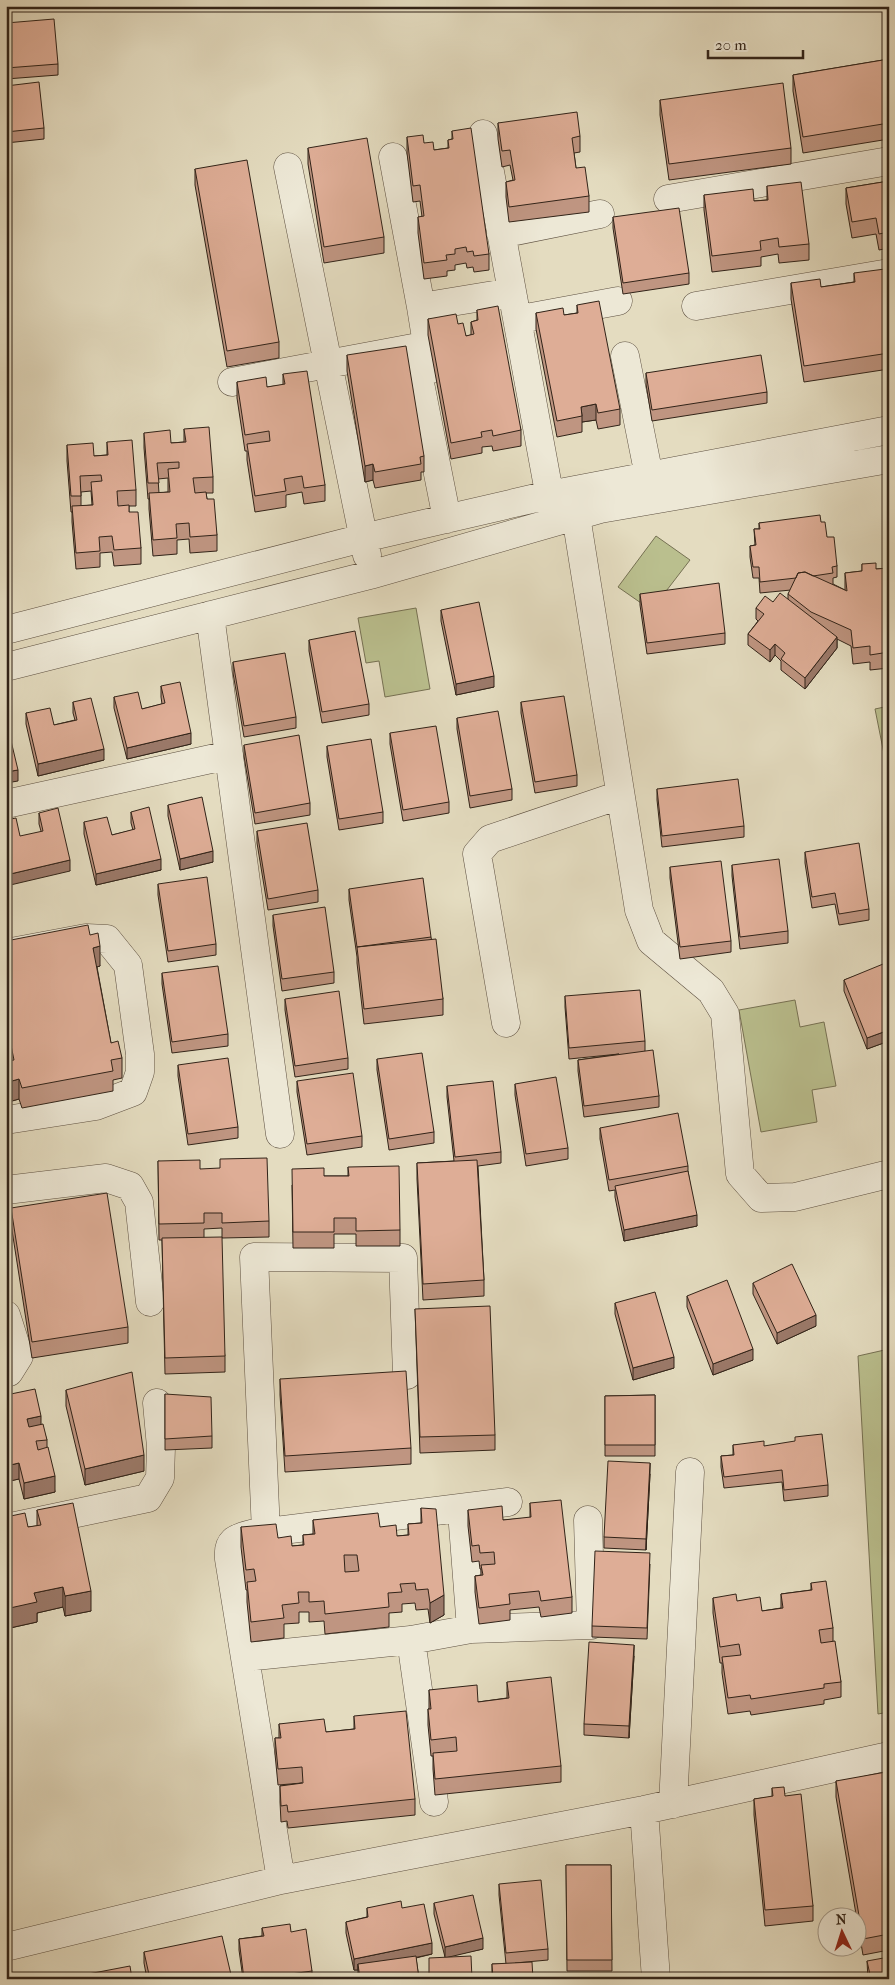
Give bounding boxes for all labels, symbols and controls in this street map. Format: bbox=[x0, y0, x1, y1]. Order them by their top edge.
scale bar bbox=[708, 28, 802, 60]
text: 20 m bbox=[715, 36, 747, 54]
north arrow bbox=[818, 1908, 868, 1958]
text: N bbox=[835, 1911, 847, 1928]

